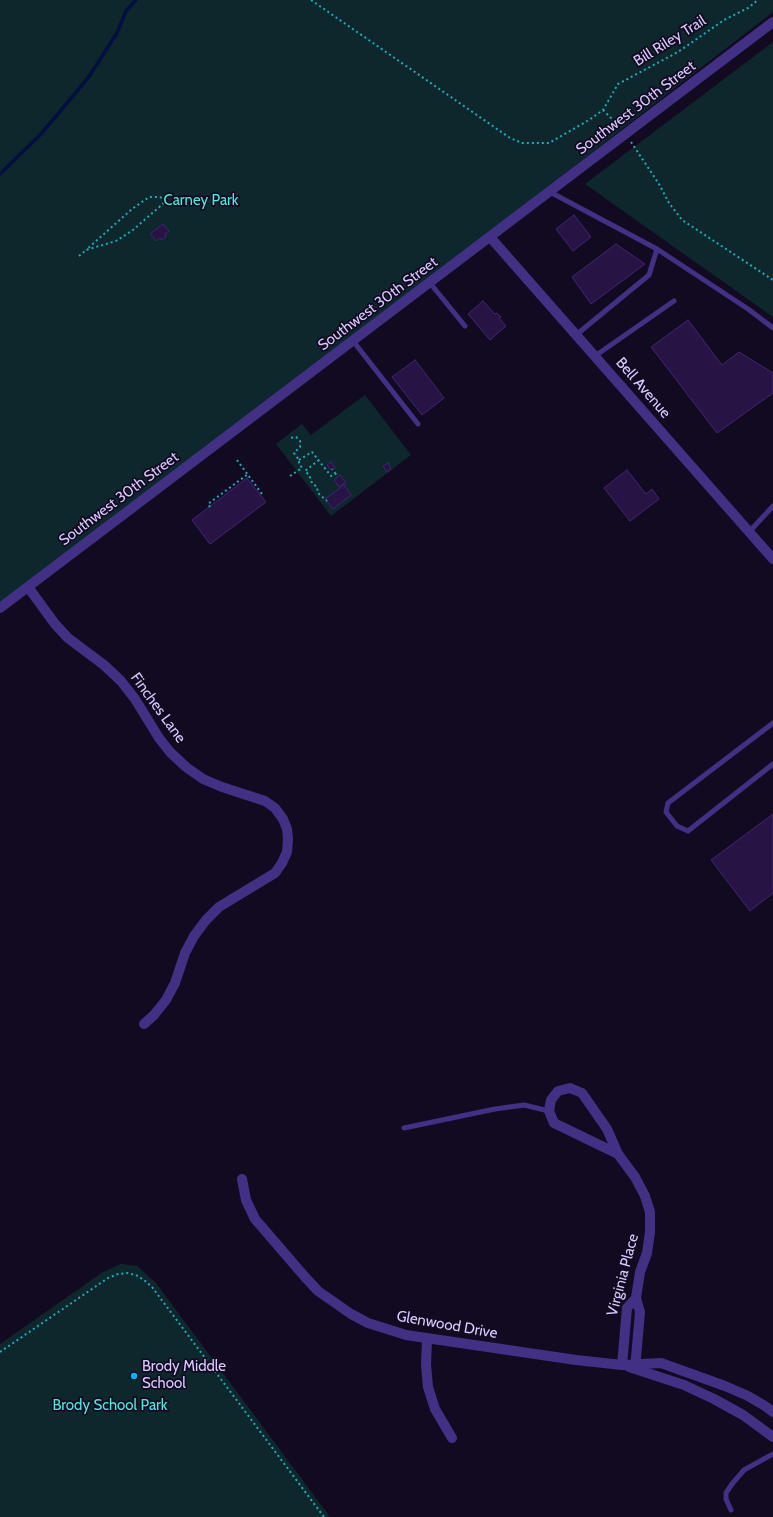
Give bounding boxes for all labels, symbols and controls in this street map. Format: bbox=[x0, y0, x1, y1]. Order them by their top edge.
street label: Bill Riley Trail bbox=[631, 12, 709, 70]
street label: Southwest 30th Street bbox=[573, 57, 699, 159]
park label: Carney Park bbox=[163, 192, 239, 210]
street label: Southwest 30th Street bbox=[315, 253, 441, 355]
street label: Bell Avenue bbox=[612, 354, 674, 422]
street label: Southwest 30th Street bbox=[56, 448, 182, 550]
street label: Finches Lane bbox=[127, 669, 189, 747]
street label: Virginia Place bbox=[603, 1232, 643, 1318]
street label: Glenwood Drive bbox=[395, 1307, 499, 1343]
place label: Brody Middle School bbox=[142, 1358, 226, 1393]
marker: Brody Middle School bbox=[129, 1371, 139, 1381]
park label: Brody School Park bbox=[52, 1397, 168, 1415]

